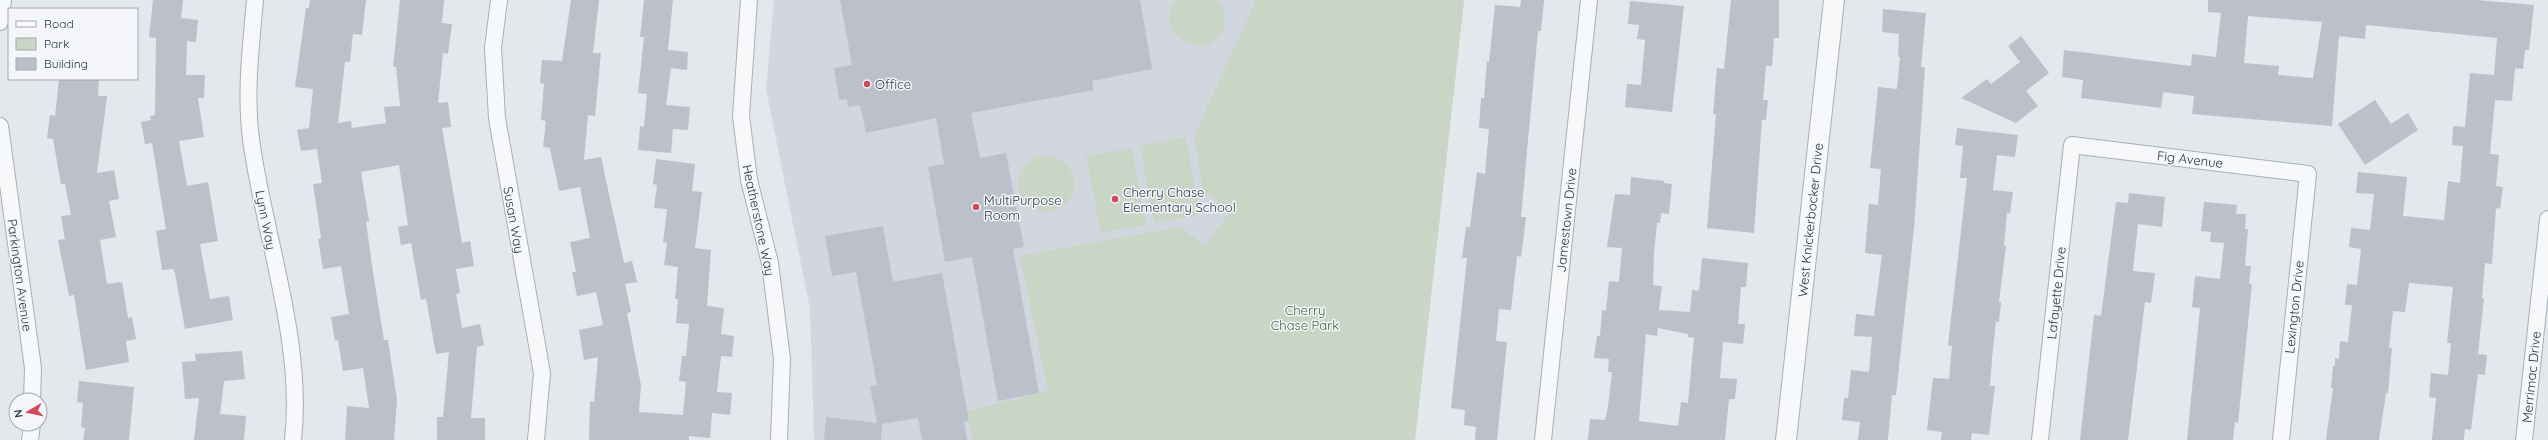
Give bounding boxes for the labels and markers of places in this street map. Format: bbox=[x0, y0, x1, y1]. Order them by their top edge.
place label: Office bbox=[875, 76, 911, 92]
marker: Office bbox=[862, 79, 872, 89]
place label: Cherry Chase Elementary School bbox=[1123, 184, 1236, 215]
place label: MultiPurpose Room bbox=[984, 192, 1062, 223]
marker: Cherry Chase Elementary School bbox=[1110, 194, 1120, 204]
marker: MultiPurpose Room bbox=[971, 202, 981, 212]

